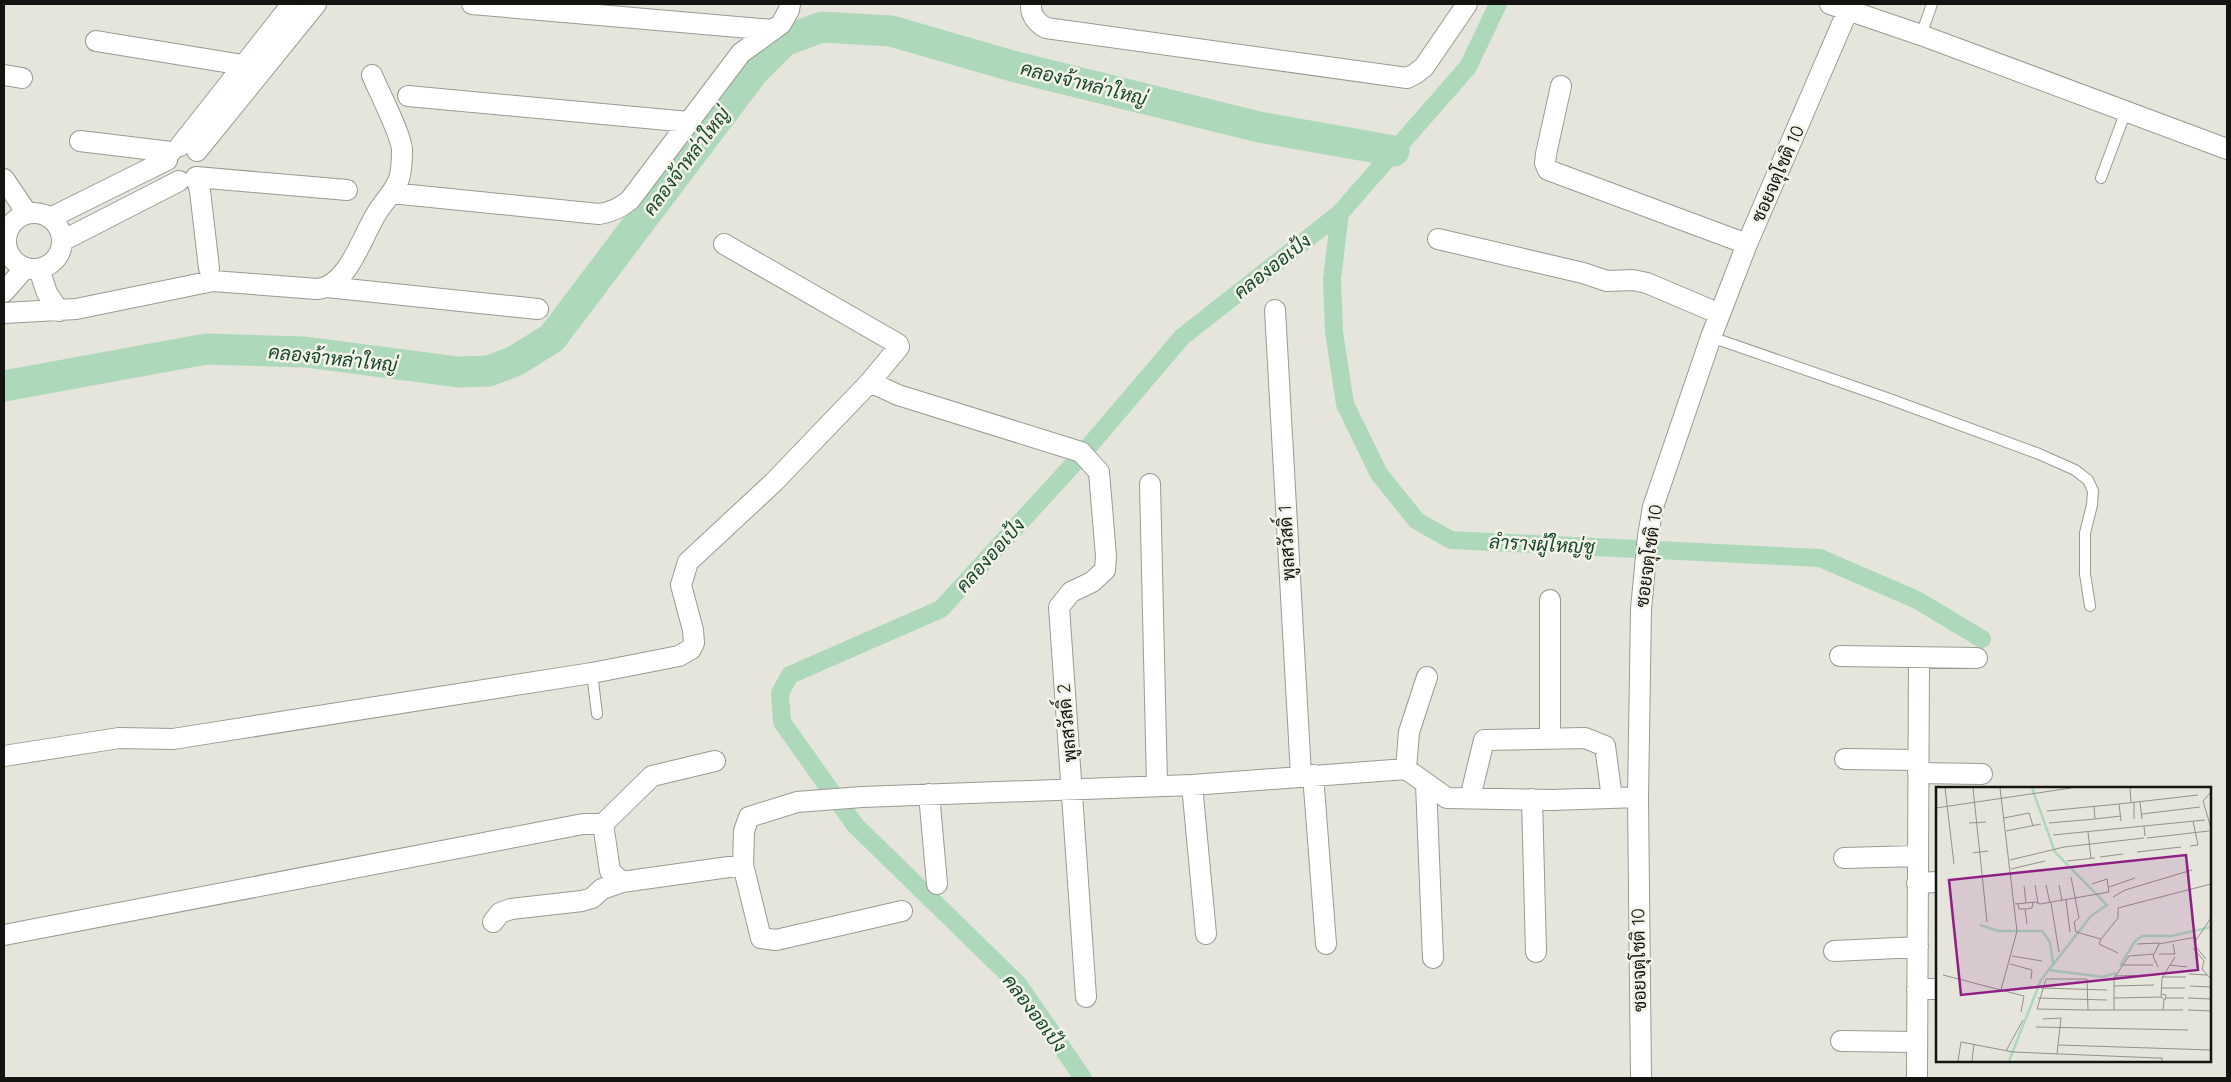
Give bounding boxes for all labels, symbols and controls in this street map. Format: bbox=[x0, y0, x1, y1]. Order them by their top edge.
water label: คลองจ้าหล่าใหญ่ bbox=[1018, 56, 1151, 111]
water label: คลองจ้าหล่าใหญ่ bbox=[637, 101, 735, 220]
street label: ซอยจตุโชติ 10 bbox=[1745, 121, 1810, 226]
water label: คลองออเป้ง bbox=[1229, 228, 1316, 304]
water label: คลองจ้าหล่าใหญ่ bbox=[267, 339, 400, 377]
street label: ซอยจตุโชติ 10 bbox=[1629, 503, 1668, 609]
street label: พูลสวัสดิ์ 1 bbox=[1269, 505, 1302, 582]
water label: คลองออเป้ง bbox=[950, 513, 1030, 597]
water label: ลำรางผู้ใหญ่ชู bbox=[1488, 529, 1596, 561]
street label: พูลสวัสดิ์ 2 bbox=[1047, 682, 1083, 764]
inset map bbox=[1936, 787, 2211, 1062]
street label: ซอยจตุโชติ 10 bbox=[1625, 908, 1652, 1012]
water label: คลองออเป้ง bbox=[998, 969, 1072, 1057]

